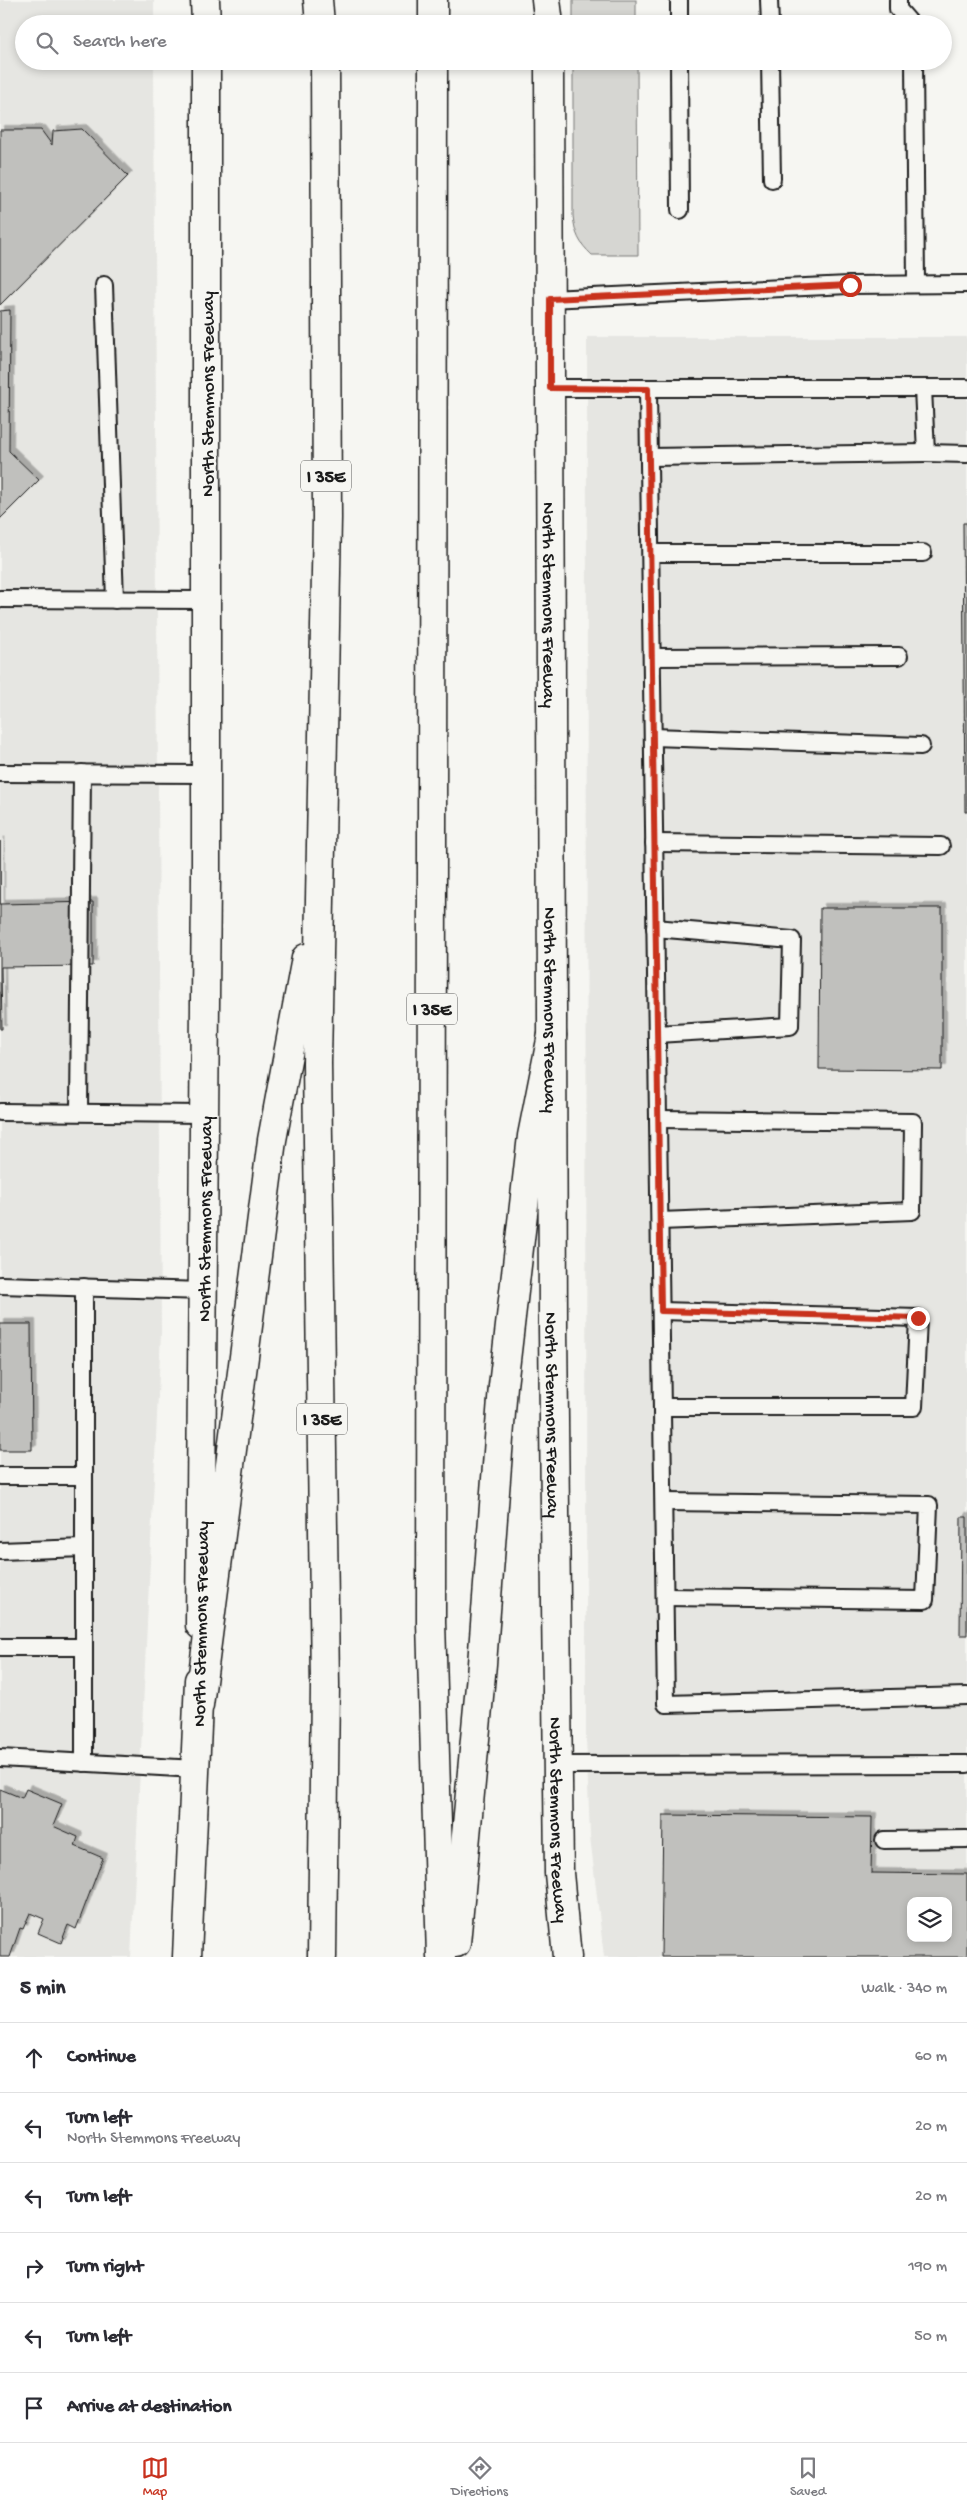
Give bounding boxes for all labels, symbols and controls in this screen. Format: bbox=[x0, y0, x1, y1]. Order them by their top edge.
search box bbox=[15, 15, 952, 70]
icon: search bbox=[33, 29, 61, 57]
text: Search here bbox=[73, 31, 167, 54]
route start bbox=[839, 274, 862, 297]
street label: North Stemmons Freeway bbox=[198, 290, 221, 497]
road number: I 35E bbox=[301, 461, 351, 492]
street label: North Stemmons Freeway bbox=[535, 502, 559, 709]
street label: North Stemmons Freeway bbox=[537, 907, 560, 1114]
road number: I 35E bbox=[407, 994, 457, 1024]
street label: North Stemmons Freeway bbox=[194, 1115, 219, 1322]
route end bbox=[907, 1307, 930, 1330]
street label: North Stemmons Freeway bbox=[538, 1312, 563, 1519]
road number: I 35E bbox=[297, 1404, 347, 1435]
street label: North Stemmons Freeway bbox=[189, 1520, 216, 1727]
street label: North Stemmons Freeway bbox=[542, 1717, 572, 1925]
map controls bbox=[907, 1897, 952, 1942]
button: layers bbox=[907, 1897, 952, 1942]
text: 5 min bbox=[20, 1977, 65, 2002]
text: Walk · 340 m bbox=[861, 1980, 947, 1999]
icon: ahead bbox=[20, 2044, 48, 2072]
text: Continue bbox=[67, 2046, 136, 2069]
text: 60 m bbox=[915, 2048, 947, 2067]
text: Turn left bbox=[67, 2107, 131, 2130]
icon: left bbox=[20, 2114, 48, 2142]
text: 20 m bbox=[915, 2118, 947, 2137]
text: North Stemmons Freeway bbox=[67, 2130, 240, 2149]
icon: left bbox=[20, 2184, 48, 2212]
text: Turn left bbox=[67, 2186, 131, 2209]
text: 20 m bbox=[915, 2188, 947, 2207]
icon: right bbox=[20, 2254, 48, 2282]
text: Turn right bbox=[67, 2256, 143, 2279]
text: 190 m bbox=[908, 2258, 947, 2277]
icon: left bbox=[20, 2324, 48, 2352]
text: Turn left bbox=[67, 2326, 131, 2349]
text: 50 m bbox=[914, 2328, 947, 2347]
icon: arrive bbox=[20, 2394, 48, 2422]
text: Arrive at destination bbox=[67, 2396, 231, 2419]
tab: Map bbox=[141, 2454, 169, 2501]
tab: Directions bbox=[451, 2454, 508, 2501]
tab: Saved bbox=[790, 2454, 826, 2501]

